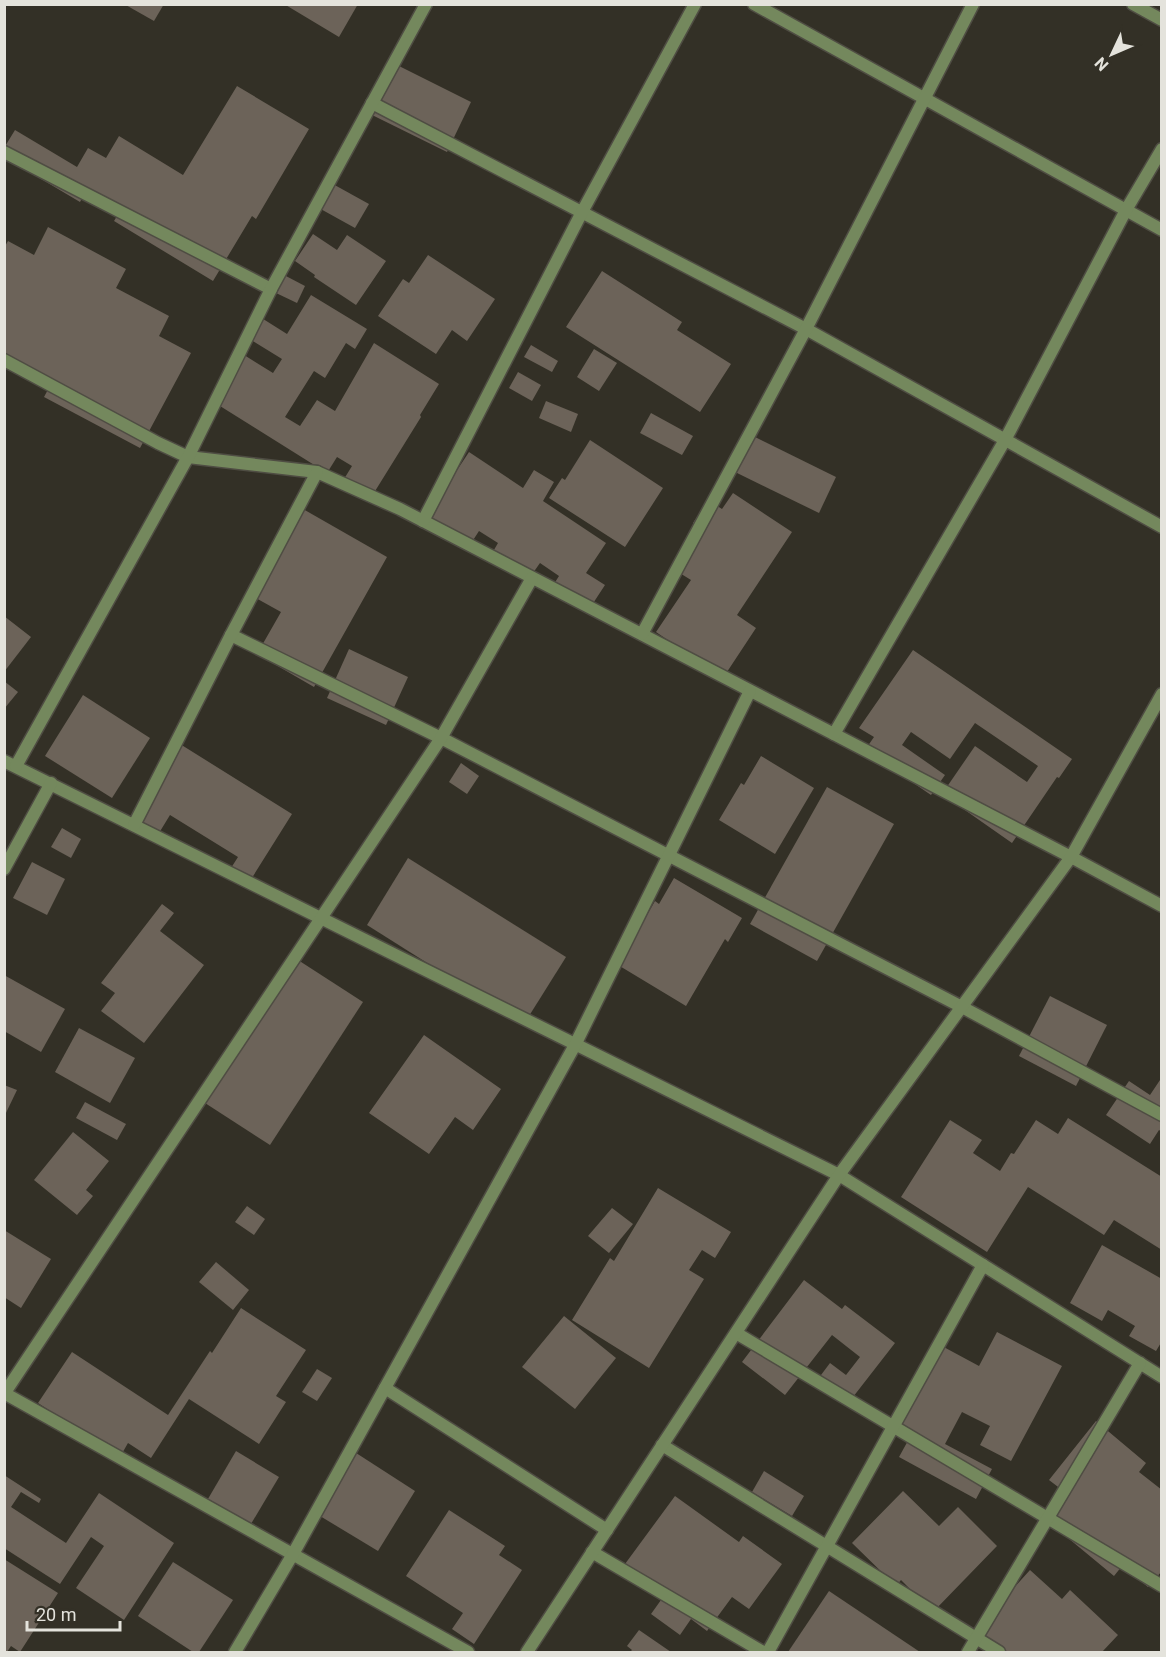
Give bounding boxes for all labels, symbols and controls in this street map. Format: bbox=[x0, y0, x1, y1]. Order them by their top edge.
north arrow bbox=[1082, 24, 1142, 84]
text: N bbox=[1091, 53, 1112, 75]
scale bar bbox=[27, 1594, 120, 1632]
text: 20 m bbox=[36, 1604, 76, 1625]

